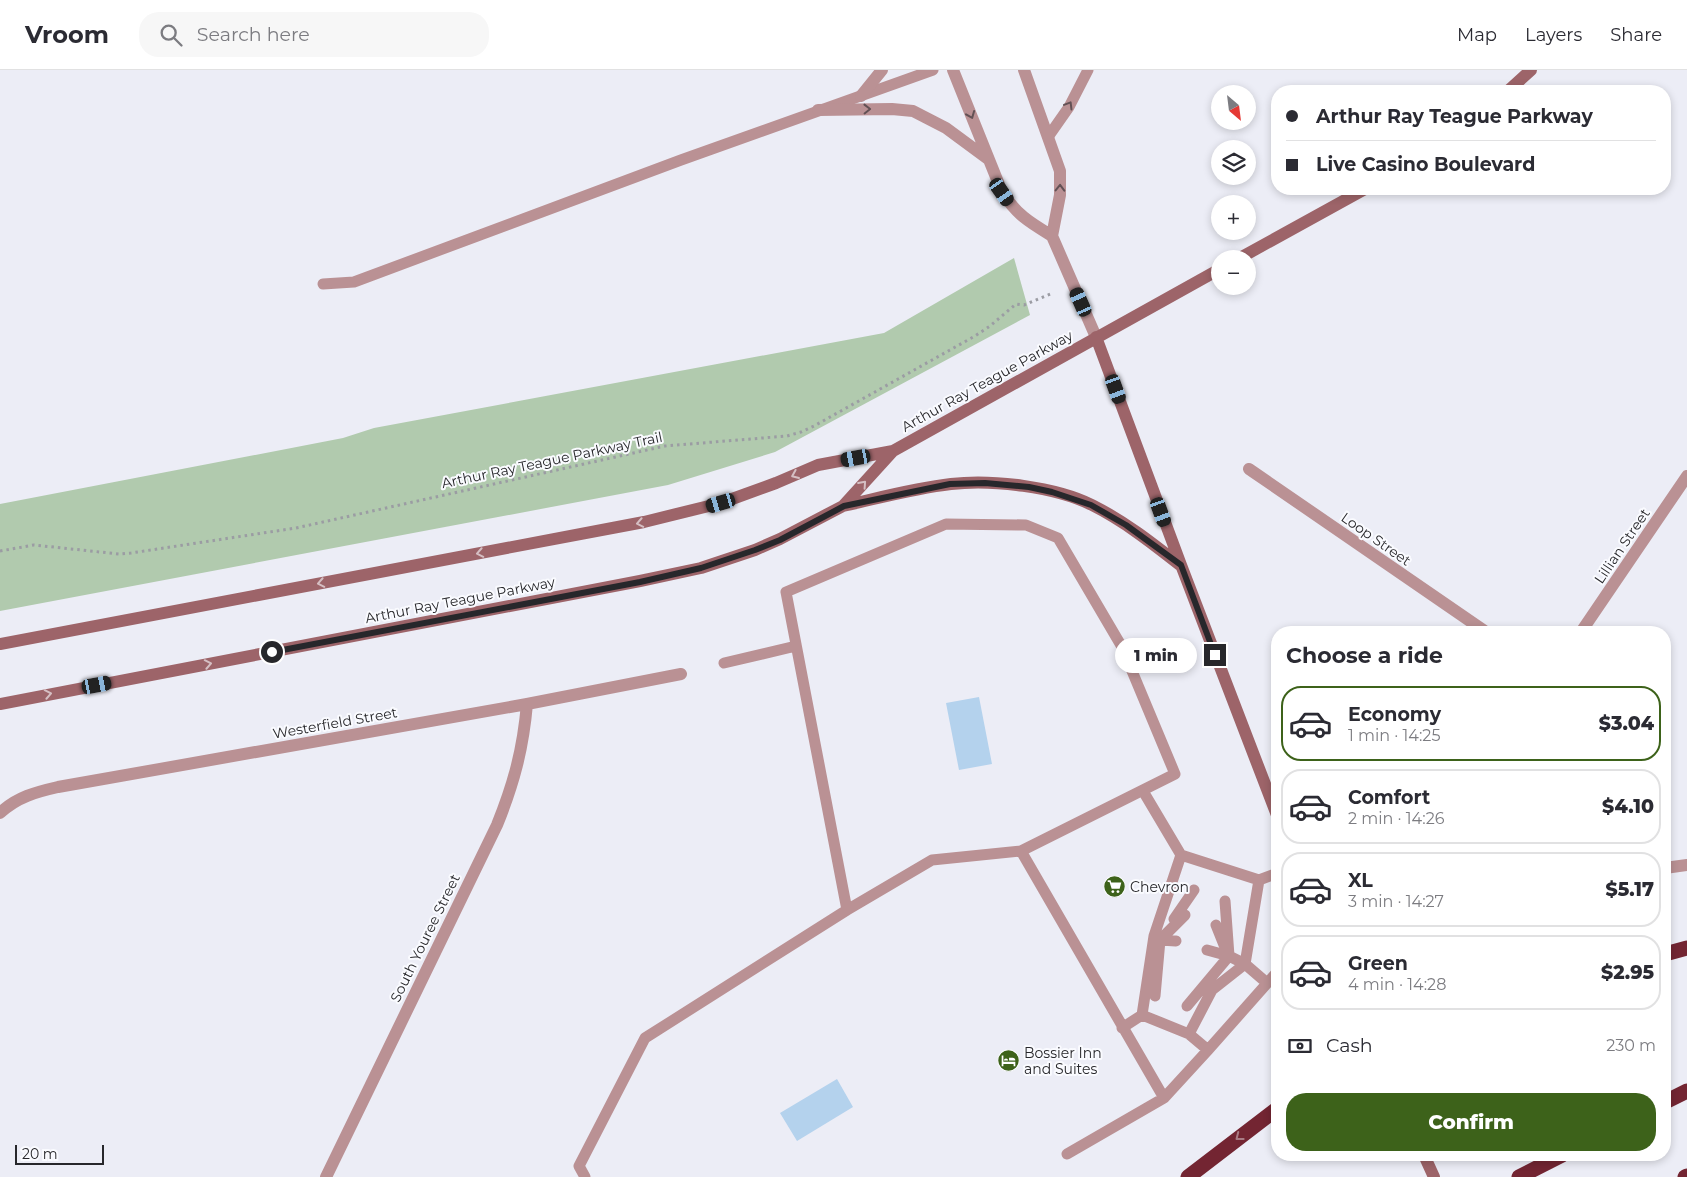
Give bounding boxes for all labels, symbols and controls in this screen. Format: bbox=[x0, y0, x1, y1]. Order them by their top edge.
search box bbox=[139, 12, 489, 57]
text: Vroom bbox=[25, 20, 109, 49]
icon: search bbox=[157, 21, 185, 49]
text: Search here bbox=[197, 23, 310, 46]
text: Map bbox=[1457, 24, 1497, 46]
text: Layers bbox=[1525, 24, 1582, 46]
text: Share bbox=[1610, 24, 1662, 46]
north arrow bbox=[1211, 85, 1256, 130]
map controls bbox=[1211, 85, 1256, 295]
one-way arrow bbox=[1063, 101, 1073, 110]
one-way arrow bbox=[863, 104, 871, 115]
text: Arthur Ray Teague Parkway bbox=[1316, 105, 1593, 128]
one-way arrow bbox=[965, 110, 975, 119]
button: layers bbox=[1211, 140, 1256, 185]
text: Live Casino Boulevard bbox=[1316, 153, 1535, 176]
car bbox=[987, 175, 1016, 209]
one-way arrow bbox=[1055, 183, 1065, 191]
button: + bbox=[1211, 195, 1256, 240]
button: − bbox=[1211, 250, 1256, 295]
car bbox=[1068, 285, 1093, 319]
street label: Arthur Ray Teague Parkway bbox=[898, 326, 1076, 436]
car bbox=[1103, 372, 1128, 406]
street label: Arthur Ray Teague Parkway Trail bbox=[440, 428, 664, 492]
car bbox=[839, 448, 872, 468]
one-way arrow bbox=[791, 468, 800, 479]
one-way arrow bbox=[857, 481, 866, 490]
car bbox=[704, 492, 737, 514]
car bbox=[1148, 495, 1173, 529]
street label: Lillian Street bbox=[1590, 505, 1654, 587]
street label: Loop Street bbox=[1338, 508, 1415, 570]
one-way arrow bbox=[636, 518, 645, 528]
one-way arrow bbox=[476, 548, 485, 558]
street label: Arthur Ray Teague Parkway bbox=[364, 573, 557, 627]
one-way arrow bbox=[316, 578, 325, 588]
callout: 1 min bbox=[1115, 638, 1198, 672]
route start bbox=[261, 641, 283, 663]
text: Choose a ride bbox=[1286, 642, 1443, 669]
route end bbox=[1204, 644, 1226, 666]
text: 1 min bbox=[1134, 646, 1178, 665]
one-way arrow bbox=[203, 659, 212, 670]
car bbox=[80, 675, 113, 695]
one-way arrow bbox=[43, 690, 52, 700]
icon: car bbox=[1288, 701, 1333, 746]
street label: Westerfield Street bbox=[271, 703, 399, 743]
text: Economy bbox=[1348, 703, 1441, 726]
text: $3.04 bbox=[1599, 712, 1654, 735]
text: 1 min · 14:25 bbox=[1348, 726, 1440, 745]
icon: car bbox=[1288, 784, 1333, 829]
text: Comfort bbox=[1348, 786, 1430, 809]
text: $4.10 bbox=[1602, 795, 1654, 818]
text: 2 min · 14:26 bbox=[1348, 809, 1444, 828]
icon: car bbox=[1288, 867, 1333, 912]
text: XL bbox=[1348, 869, 1373, 892]
street label: South Youree Street bbox=[386, 871, 464, 1005]
supermarket icon: Chevron bbox=[1102, 875, 1126, 899]
place label: Chevron bbox=[1130, 878, 1189, 896]
text: $5.17 bbox=[1605, 878, 1654, 901]
text: 3 min · 14:27 bbox=[1348, 892, 1444, 911]
icon: car bbox=[1288, 950, 1333, 995]
text: Green bbox=[1348, 952, 1408, 975]
text: $2.95 bbox=[1601, 961, 1654, 984]
text: 4 min · 14:28 bbox=[1348, 975, 1446, 994]
icon: cash bbox=[1286, 1032, 1314, 1060]
text: Cash bbox=[1326, 1034, 1373, 1057]
text: 230 m bbox=[1606, 1036, 1656, 1055]
place label: Bossier Inn and Suites bbox=[1024, 1044, 1102, 1078]
hotel icon: Bossier Inn and Suites bbox=[996, 1049, 1020, 1073]
button: Confirm bbox=[1286, 1093, 1656, 1151]
one-way arrow bbox=[1236, 1132, 1245, 1140]
scale bar bbox=[15, 1142, 104, 1165]
text: 20 m bbox=[22, 1145, 58, 1163]

